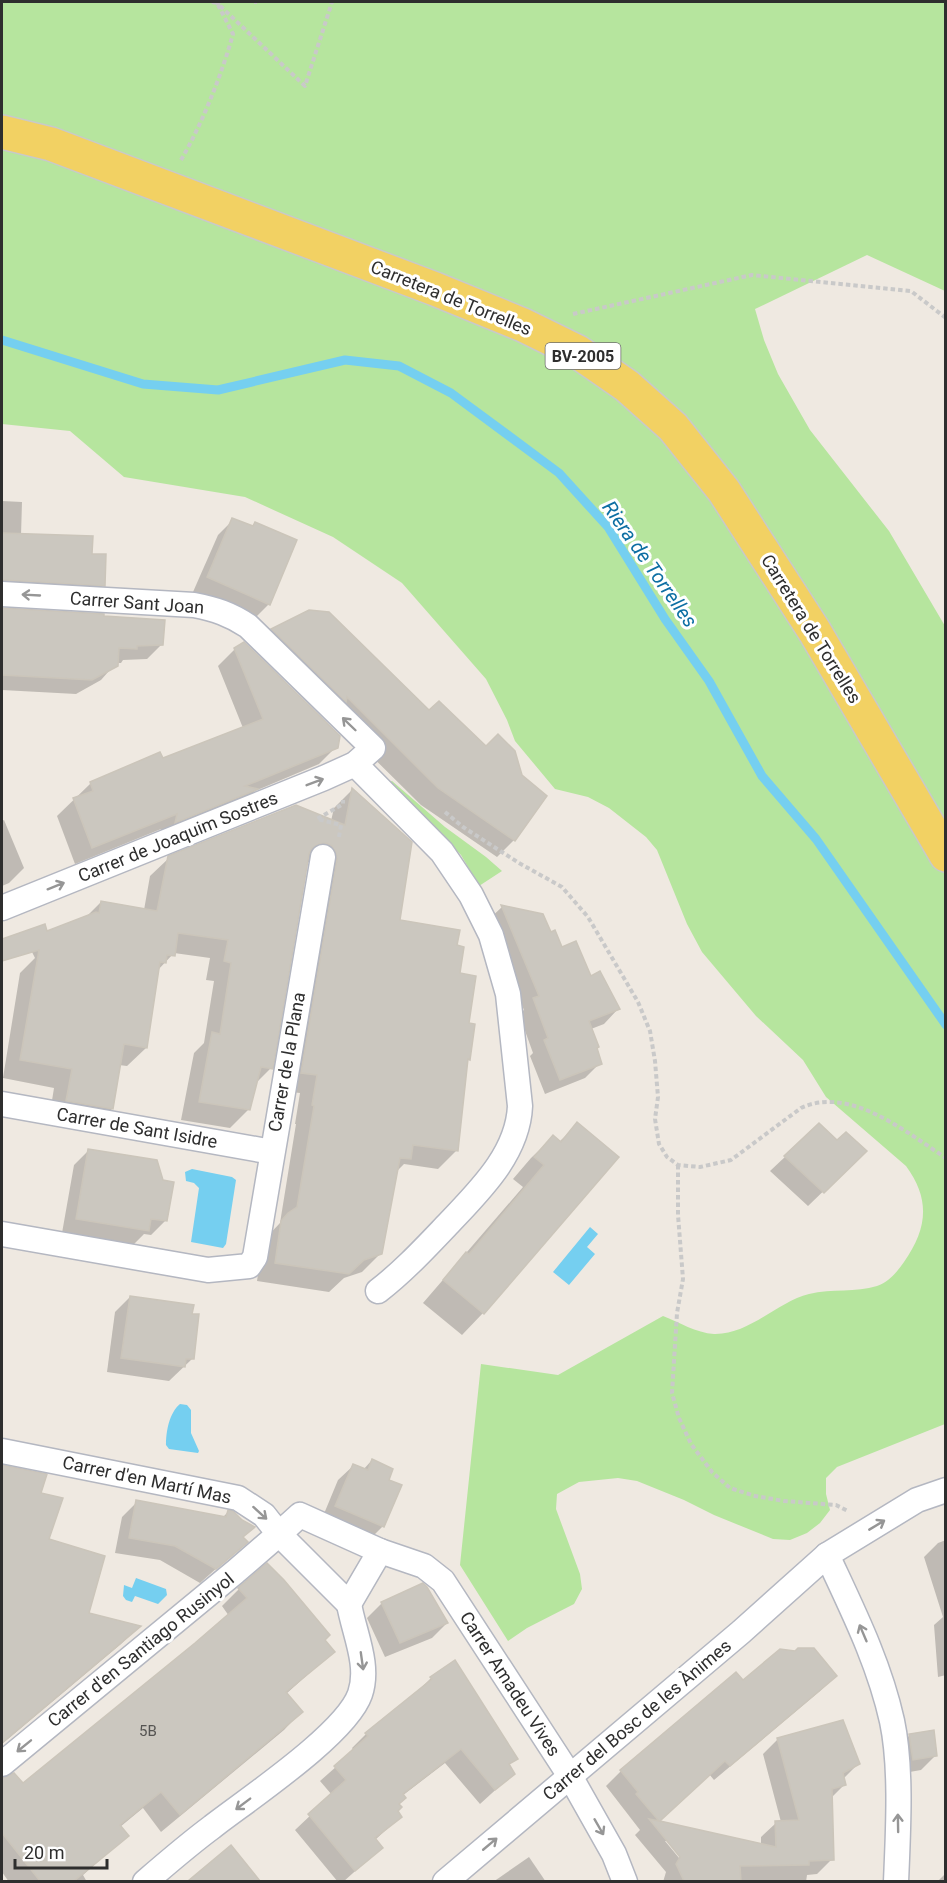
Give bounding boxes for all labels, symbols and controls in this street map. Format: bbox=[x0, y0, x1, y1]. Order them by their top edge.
street label: Carretera de Torrelles bbox=[368, 256, 535, 339]
road number: BV-2005 bbox=[546, 343, 620, 369]
water label: Riera de Torrelles bbox=[597, 496, 703, 632]
street label: Carretera de Torrelles bbox=[757, 550, 866, 707]
street label: Carrer Sant Joan bbox=[69, 587, 205, 618]
one-way arrow bbox=[21, 590, 41, 601]
one-way arrow bbox=[342, 717, 357, 731]
one-way arrow bbox=[305, 776, 323, 787]
street label: Carrer de Joaquim Sostres bbox=[75, 787, 281, 886]
one-way arrow bbox=[46, 880, 64, 891]
street label: Carrer de la Plana bbox=[264, 990, 309, 1134]
street label: Carrer de Sant Isidre bbox=[55, 1103, 219, 1152]
street label: Carrer d'en Martí Mas bbox=[61, 1451, 233, 1508]
one-way arrow bbox=[252, 1506, 267, 1520]
one-way arrow bbox=[868, 1518, 885, 1530]
street label: Carrer d'en Santiago Rusinyol bbox=[43, 1568, 238, 1731]
street label: Carrer Amadeu Vives bbox=[456, 1607, 565, 1760]
one-way arrow bbox=[857, 1624, 868, 1643]
street label: Carrer del Bosc de les Ànimes bbox=[538, 1635, 735, 1805]
one-way arrow bbox=[356, 1651, 367, 1671]
house number: 5B bbox=[139, 1722, 157, 1740]
one-way arrow bbox=[16, 1739, 32, 1752]
one-way arrow bbox=[235, 1797, 251, 1810]
one-way arrow bbox=[892, 1814, 904, 1834]
one-way arrow bbox=[593, 1818, 605, 1835]
scale bar bbox=[15, 1832, 106, 1870]
one-way arrow bbox=[482, 1838, 498, 1851]
text: 20 m bbox=[24, 1842, 64, 1863]

